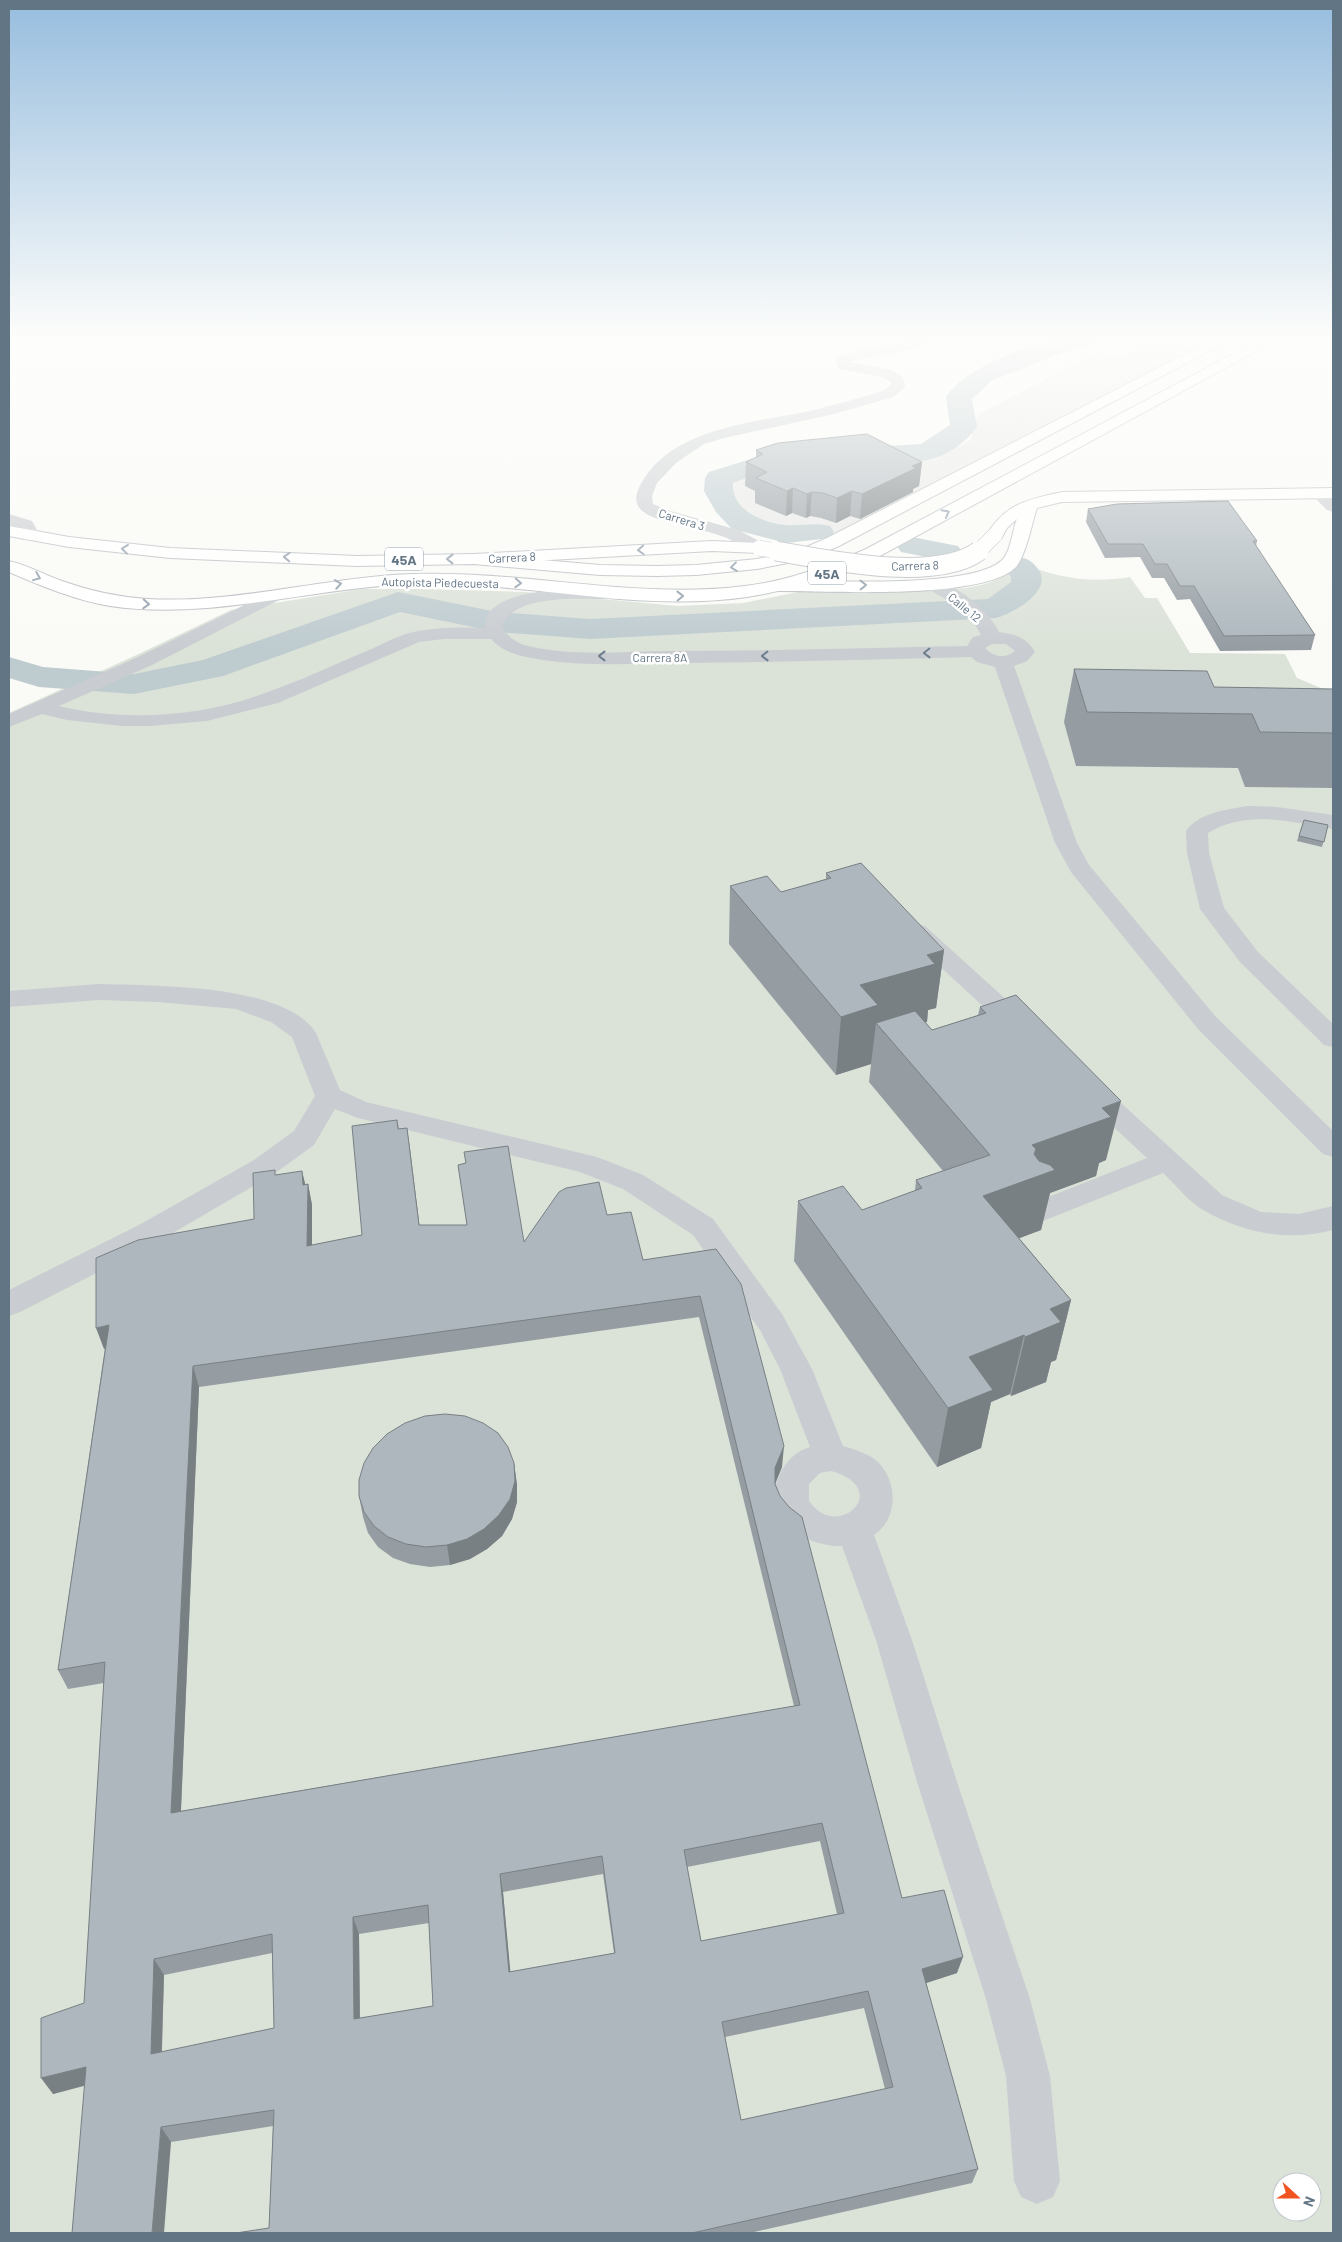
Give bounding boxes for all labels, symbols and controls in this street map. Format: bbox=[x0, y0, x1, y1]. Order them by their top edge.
street label: Carrera 3 bbox=[657, 505, 707, 533]
one-way arrow bbox=[940, 509, 949, 519]
one-way arrow bbox=[121, 544, 129, 555]
one-way arrow bbox=[637, 544, 645, 555]
road number: 45A bbox=[385, 548, 423, 570]
street label: Carrera 8 bbox=[488, 549, 536, 565]
one-way arrow bbox=[283, 552, 290, 562]
one-way arrow bbox=[445, 554, 453, 564]
street label: Carrera 8 bbox=[891, 557, 939, 573]
one-way arrow bbox=[730, 561, 738, 571]
road number: 45A bbox=[808, 562, 846, 584]
one-way arrow bbox=[32, 571, 40, 581]
street label: Autopista Piedecuesta bbox=[381, 574, 499, 590]
one-way arrow bbox=[514, 578, 522, 589]
one-way arrow bbox=[334, 580, 342, 590]
one-way arrow bbox=[859, 580, 867, 591]
street label: Calle 12 bbox=[946, 590, 984, 624]
one-way arrow bbox=[676, 591, 684, 601]
one-way arrow bbox=[142, 598, 150, 609]
one-way arrow bbox=[923, 647, 931, 658]
street label: Carrera 8A bbox=[633, 650, 687, 664]
one-way arrow bbox=[598, 651, 606, 661]
one-way arrow bbox=[761, 651, 768, 661]
north arrow bbox=[1272, 2172, 1322, 2222]
text: N bbox=[1300, 2194, 1319, 2209]

